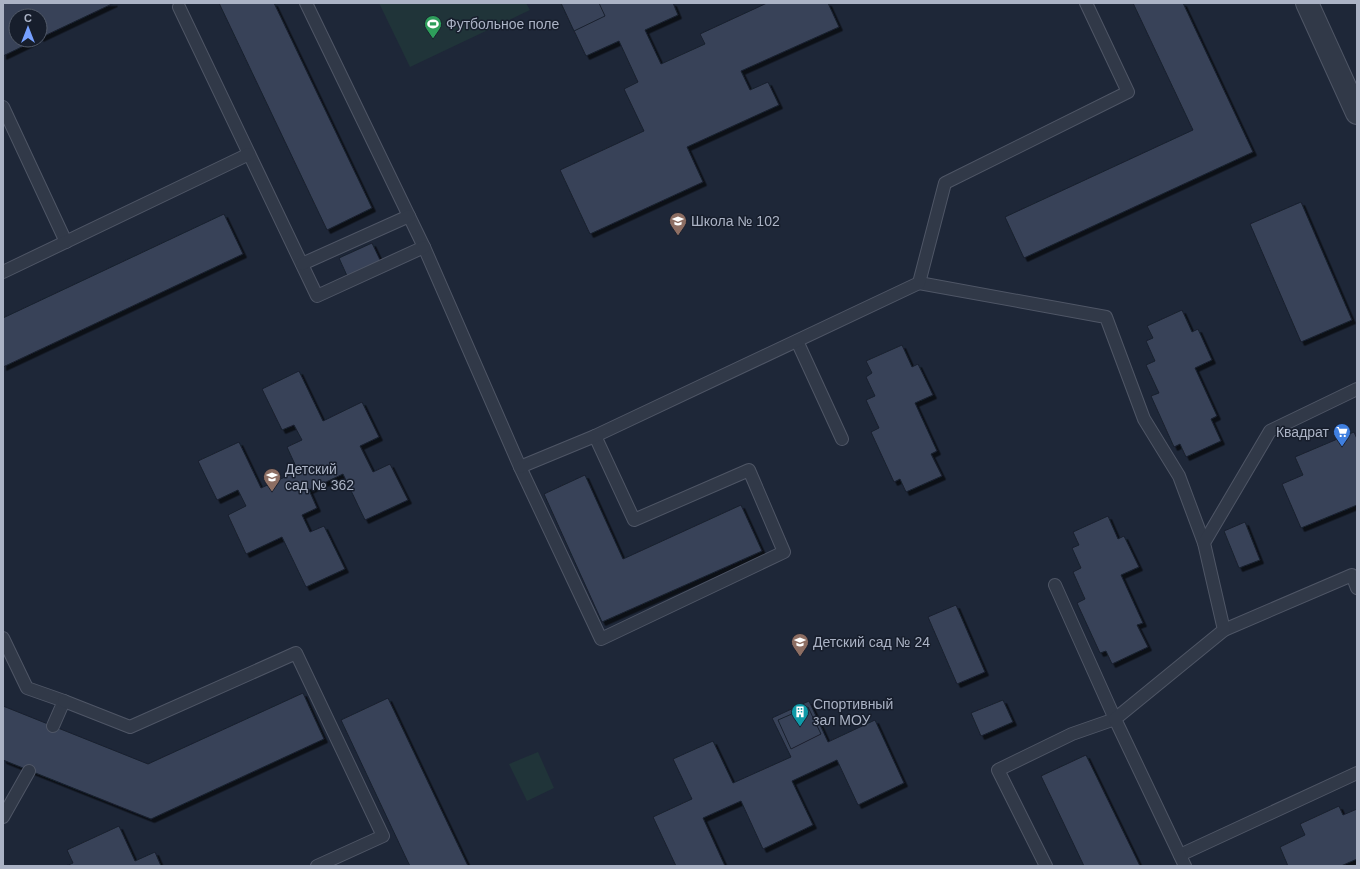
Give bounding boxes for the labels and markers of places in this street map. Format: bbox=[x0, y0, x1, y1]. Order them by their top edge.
sports icon: Футбольное поле bbox=[423, 14, 443, 39]
place label: Футбольное поле bbox=[446, 16, 559, 32]
school or university icon: Школа № 102 bbox=[668, 211, 688, 236]
place label: Школа № 102 bbox=[691, 213, 780, 229]
supermarket icon: Квадрат bbox=[1332, 422, 1352, 447]
place label: Квадрат bbox=[1276, 424, 1330, 440]
place label: Детский сад № 362 bbox=[285, 461, 354, 493]
school or university icon: Детский сад № 362 bbox=[262, 467, 282, 492]
school or university icon: Детский сад № 24 bbox=[790, 632, 810, 657]
place label: Детский сад № 24 bbox=[813, 634, 930, 650]
place label: Спортивный зал МОУ bbox=[813, 696, 893, 728]
building icon: Спортивный зал МОУ bbox=[790, 702, 810, 727]

